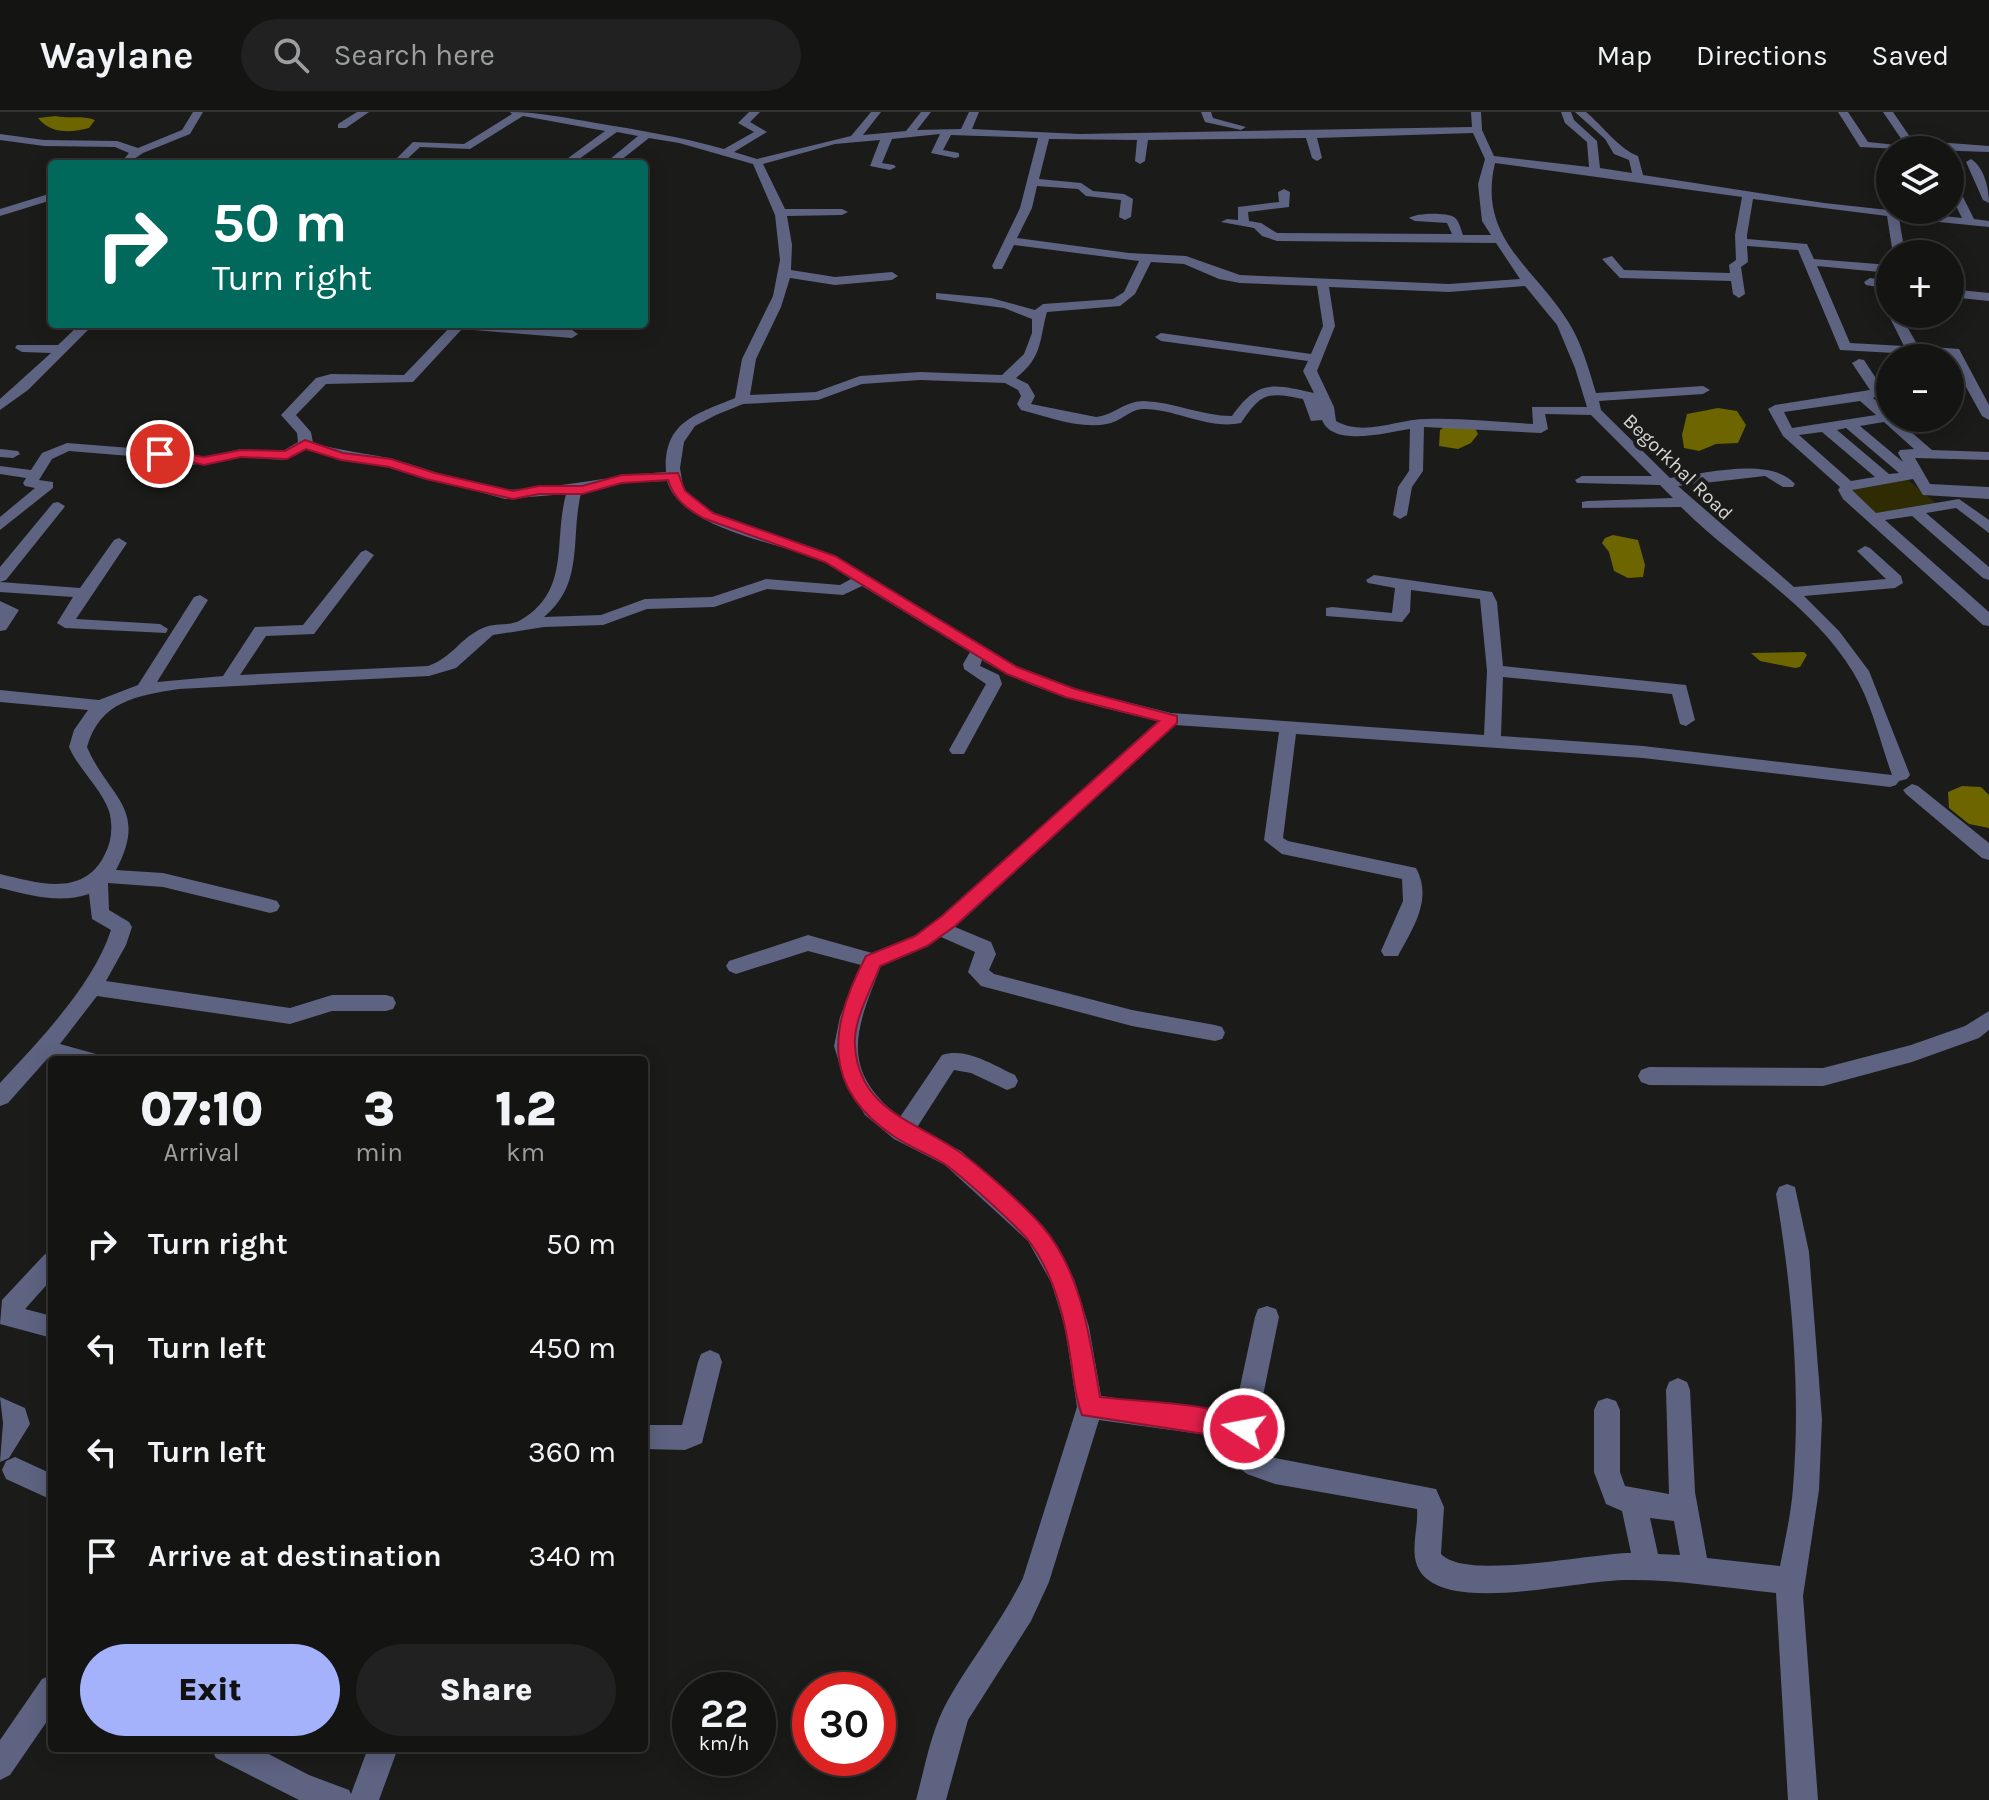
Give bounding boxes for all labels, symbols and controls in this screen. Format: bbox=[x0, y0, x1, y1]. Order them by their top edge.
search box bbox=[241, 19, 801, 91]
text: Waylane bbox=[40, 33, 193, 78]
icon: search bbox=[269, 33, 313, 77]
text: Search here bbox=[333, 37, 495, 73]
text: Map bbox=[1597, 39, 1652, 72]
text: Directions bbox=[1696, 39, 1828, 72]
text: Saved bbox=[1872, 39, 1949, 72]
map controls bbox=[1876, 136, 1964, 432]
button: layers bbox=[1876, 136, 1964, 224]
text: 50 m bbox=[212, 190, 347, 255]
icon: right bbox=[80, 192, 184, 296]
button: + bbox=[1876, 240, 1964, 328]
text: Turn right bbox=[212, 257, 372, 299]
button: − bbox=[1876, 344, 1964, 432]
street label: Begorkhal Road bbox=[1619, 409, 1737, 525]
pin bbox=[126, 420, 194, 488]
icon: arrive bbox=[138, 432, 182, 476]
text: 07:10 bbox=[140, 1081, 263, 1137]
text: 3 bbox=[363, 1081, 395, 1137]
text: 1.2 bbox=[495, 1081, 556, 1137]
text: Arrival bbox=[164, 1137, 240, 1168]
text: min bbox=[355, 1137, 403, 1168]
text: km bbox=[506, 1137, 545, 1168]
icon: right bbox=[80, 1222, 124, 1266]
text: Turn right bbox=[148, 1226, 288, 1262]
text: 50 m bbox=[546, 1226, 616, 1262]
icon: left bbox=[80, 1326, 124, 1370]
text: Turn left bbox=[148, 1330, 266, 1366]
text: 450 m bbox=[529, 1330, 616, 1366]
position arrow bbox=[1202, 1387, 1286, 1471]
icon: left bbox=[80, 1430, 124, 1474]
text: Turn left bbox=[148, 1434, 266, 1470]
text: 360 m bbox=[528, 1434, 616, 1470]
icon: arrive bbox=[80, 1534, 124, 1578]
text: Arrive at destination bbox=[148, 1538, 442, 1574]
text: 340 m bbox=[529, 1538, 616, 1574]
button: Exit bbox=[80, 1644, 340, 1736]
button: Share bbox=[356, 1644, 616, 1736]
speed limit sign: 30 bbox=[792, 1672, 896, 1776]
text: 22 bbox=[700, 1690, 748, 1737]
text: km/h bbox=[699, 1732, 749, 1755]

